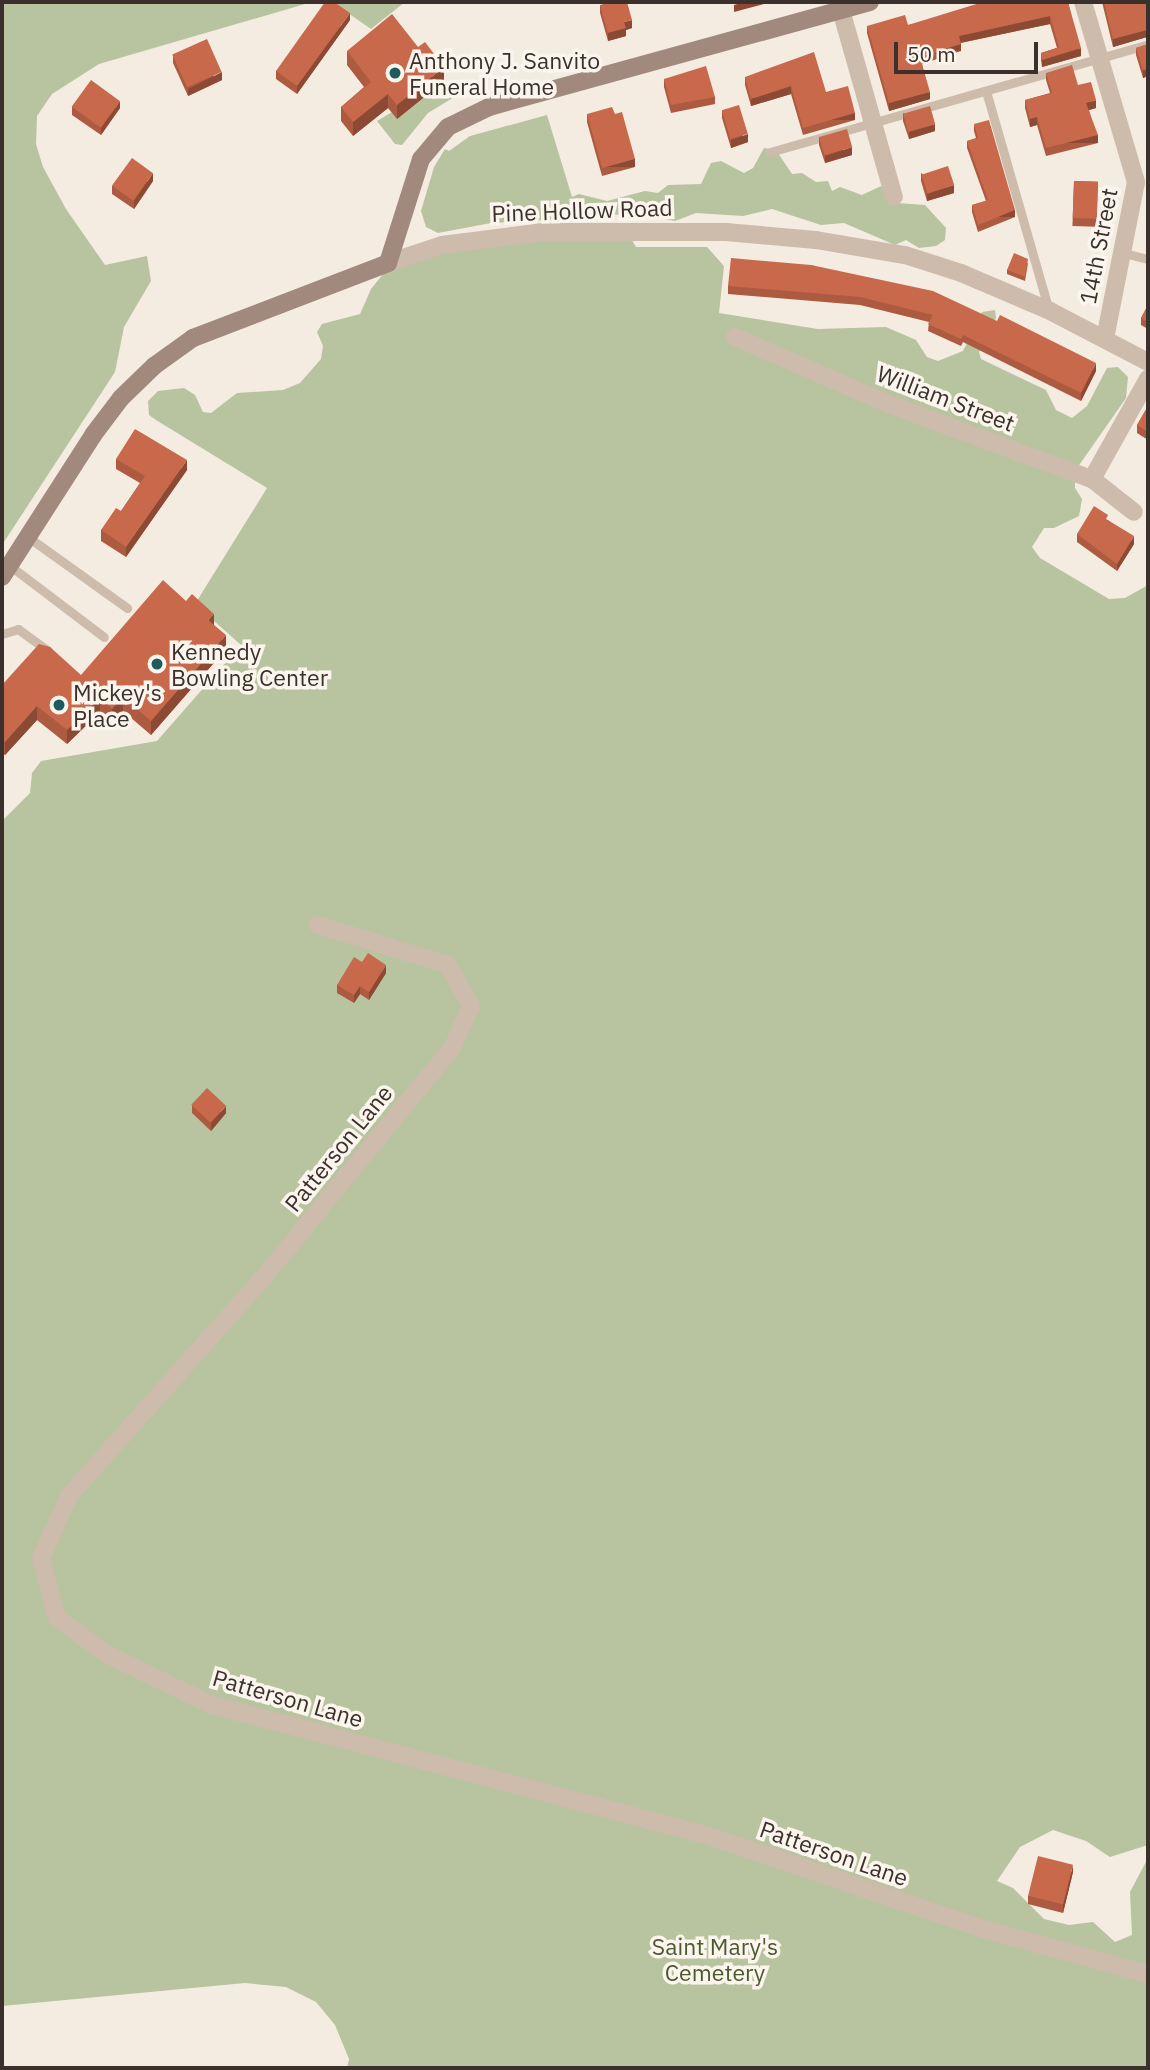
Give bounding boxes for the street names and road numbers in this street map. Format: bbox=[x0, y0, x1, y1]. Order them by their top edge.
street label: 14th Street bbox=[1073, 186, 1123, 306]
street label: Pine Hollow Road bbox=[491, 193, 673, 227]
street label: William Street bbox=[873, 359, 1019, 437]
street label: Patterson Lane bbox=[279, 1079, 397, 1217]
street label: Patterson Lane bbox=[210, 1663, 366, 1733]
street label: Patterson Lane bbox=[756, 1815, 912, 1891]

